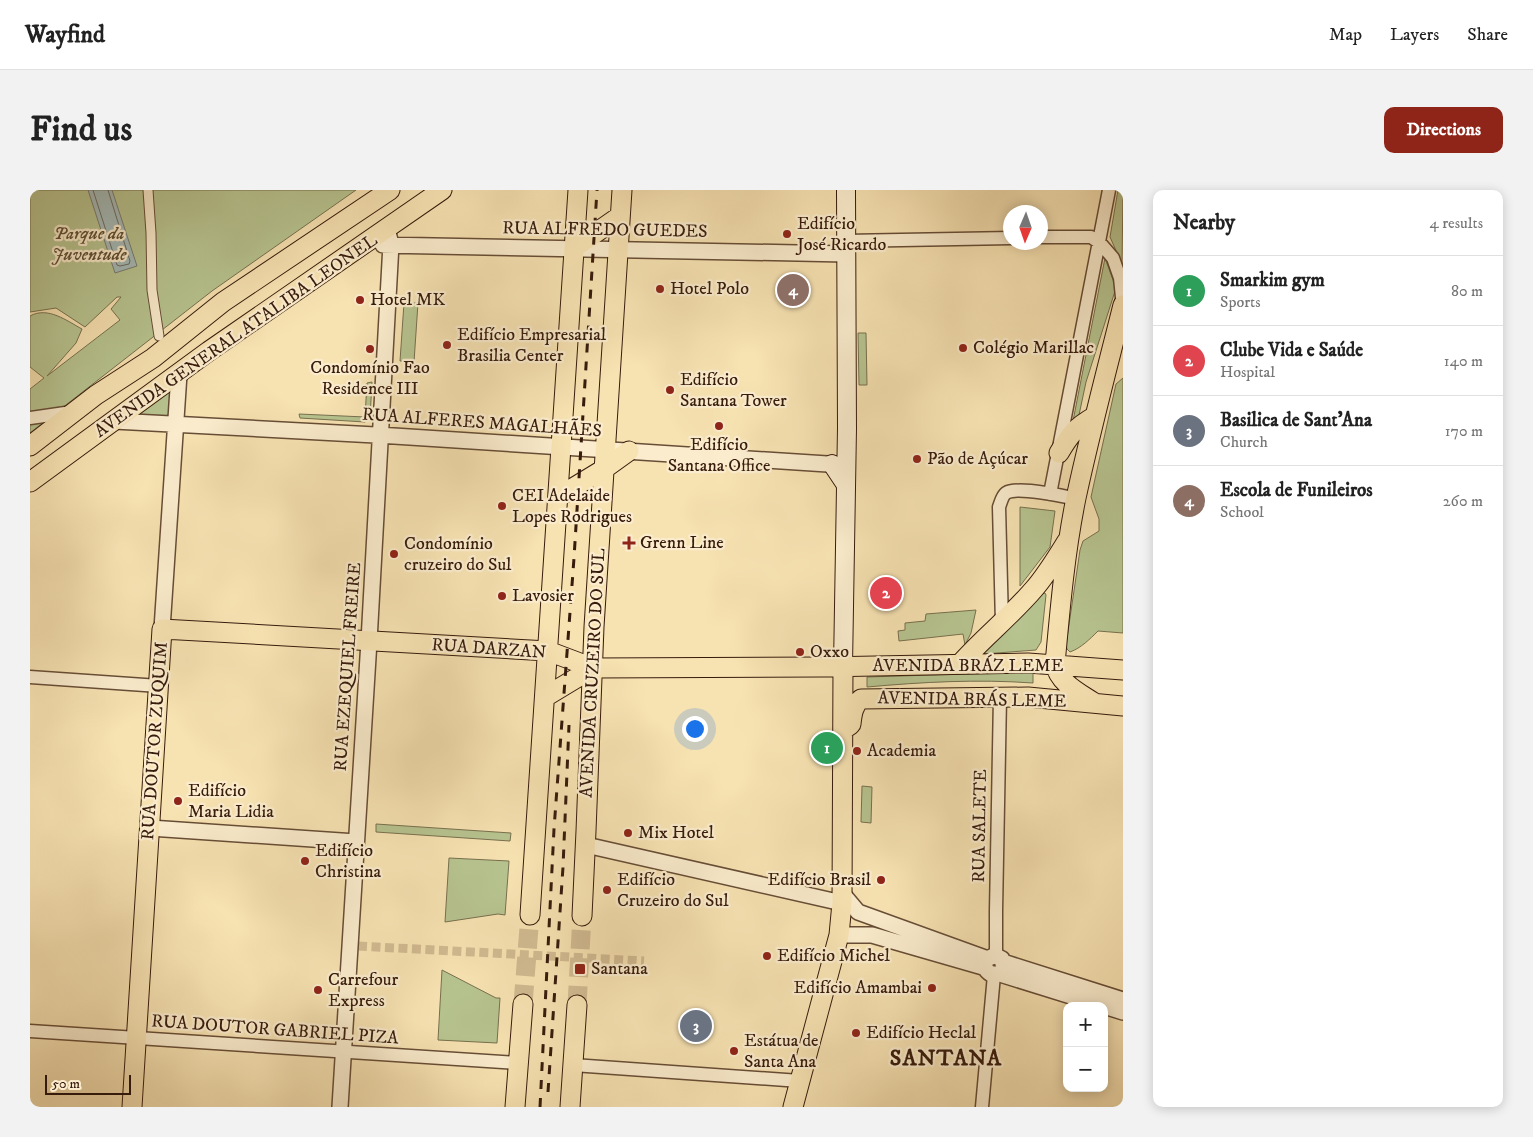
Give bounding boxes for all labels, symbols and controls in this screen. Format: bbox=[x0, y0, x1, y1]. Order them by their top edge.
text: Wayfind bbox=[25, 20, 105, 50]
text: Map bbox=[1329, 24, 1362, 46]
text: Layers bbox=[1390, 24, 1439, 46]
text: Share bbox=[1467, 24, 1508, 46]
button: Directions bbox=[1384, 107, 1503, 153]
text: Find us bbox=[30, 108, 132, 152]
north arrow bbox=[1003, 205, 1048, 250]
text: Nearby bbox=[1173, 210, 1235, 236]
place label: Edifício José Ricardo bbox=[795, 213, 887, 256]
text: 4 results bbox=[1430, 213, 1483, 233]
street label: RUA ALFREDO GUEDES bbox=[502, 217, 708, 243]
park label: Parque da Juventude bbox=[52, 223, 127, 266]
marker: Edifício José Ricardo bbox=[781, 228, 793, 240]
street label: AVENIDA GENERAL ATALIBA LEONEL bbox=[90, 229, 382, 443]
text: Smarkim gym bbox=[1220, 269, 1325, 292]
pin: 4 bbox=[777, 271, 809, 309]
place label: Hotel Polo bbox=[670, 278, 749, 300]
text: 1 bbox=[1186, 281, 1192, 301]
text: 80 m bbox=[1451, 281, 1483, 301]
marker: Hotel Polo bbox=[654, 283, 666, 295]
place label: Hotel MK bbox=[370, 289, 446, 311]
text: Sports bbox=[1220, 292, 1261, 312]
marker: Hotel MK bbox=[354, 294, 366, 306]
place label: Edifício Empresarial Brasilia Center bbox=[457, 324, 607, 367]
place label: Colégio Marillac bbox=[973, 337, 1094, 359]
marker: Edifício Empresarial Brasilia Center bbox=[441, 339, 453, 351]
text: Clube Vida e Saúde bbox=[1220, 339, 1363, 362]
marker: Colégio Marillac bbox=[957, 342, 969, 354]
marker: Condomínio Fao Residence III bbox=[364, 343, 376, 355]
text: 2 bbox=[1185, 351, 1193, 371]
text: 140 m bbox=[1444, 351, 1483, 371]
place label: Condomínio Fao Residence III bbox=[310, 357, 430, 400]
text: Hospital bbox=[1220, 362, 1275, 382]
place label: Edifício Santana Tower bbox=[680, 369, 787, 412]
marker: Edifício Santana Tower bbox=[664, 384, 676, 396]
street label: RUA ALFERES MAGALHÃES bbox=[361, 403, 603, 442]
text: Basilica de Sant'Ana bbox=[1220, 409, 1372, 432]
marker: Edifício Santana Office bbox=[713, 420, 725, 432]
text: 3 bbox=[1186, 421, 1192, 441]
text: 170 m bbox=[1445, 421, 1483, 441]
text: Church bbox=[1220, 432, 1268, 452]
place label: Edifício Santana Office bbox=[668, 434, 770, 477]
place label: Pão de Açúcar bbox=[927, 448, 1028, 470]
marker: Pão de Açúcar bbox=[911, 453, 923, 465]
text: Escola de Funileiros bbox=[1220, 479, 1373, 502]
place label: CEI Adelaide Lopes Rodrigues bbox=[512, 485, 632, 528]
text: 4 bbox=[1184, 491, 1194, 511]
text: 260 m bbox=[1443, 491, 1483, 511]
marker: CEI Adelaide Lopes Rodrigues bbox=[496, 500, 508, 512]
text: School bbox=[1220, 502, 1264, 522]
place label: Grenn Line bbox=[640, 532, 724, 554]
place label: Condomínio cruzeiro do Sul bbox=[404, 533, 512, 576]
marker: Grenn Line bbox=[622, 536, 636, 550]
marker: Condomínio cruzeiro do Sul bbox=[388, 548, 400, 560]
street label: AVENIDA CRUZEIRO DO SUL bbox=[575, 548, 611, 798]
street label: RUA EZEQUIEL FREIRE bbox=[330, 561, 366, 772]
pin: 2 bbox=[870, 574, 902, 612]
place label: Lavosier bbox=[512, 585, 574, 607]
marker: Lavosier bbox=[496, 590, 508, 602]
street label: RUA DARZAN bbox=[431, 634, 547, 664]
street label: RUA DOUTOR ZUQUIM bbox=[137, 641, 173, 841]
place label: Oxxo bbox=[810, 641, 849, 663]
marker: Oxxo bbox=[794, 646, 806, 658]
street label: AVENIDA BRÁZ LEME bbox=[873, 654, 1064, 677]
street label: AVENIDA BRÁS LEME bbox=[877, 686, 1067, 713]
your location bbox=[682, 716, 708, 742]
pin: 1 bbox=[811, 729, 843, 767]
place label: Academia bbox=[867, 740, 936, 762]
marker: Academia bbox=[851, 745, 863, 757]
street label: RUA SALETE bbox=[968, 769, 992, 883]
place label: Edifício Maria Lidia bbox=[188, 780, 274, 823]
marker: Edifício Maria Lidia bbox=[172, 795, 184, 807]
place label: Mix Hotel bbox=[638, 822, 715, 844]
marker: Mix Hotel bbox=[622, 827, 634, 839]
place label: Edifício Christina bbox=[315, 840, 382, 883]
marker: Edifício Christina bbox=[299, 855, 311, 867]
place label: Edifício Cruzeiro do Sul bbox=[617, 869, 729, 912]
place label: Edifício Brasil bbox=[768, 869, 872, 891]
marker: Edifício Brasil bbox=[875, 874, 887, 886]
marker: Edifício Cruzeiro do Sul bbox=[601, 884, 613, 896]
place label: Edifício Michel bbox=[777, 945, 890, 967]
marker: Edifício Michel bbox=[761, 950, 773, 962]
place label: Santana bbox=[591, 958, 648, 980]
marker: Santana bbox=[573, 962, 587, 976]
place label: Carrefour Express bbox=[328, 969, 399, 1012]
place label: Edifício Amambai bbox=[793, 977, 922, 999]
marker: Edifício Amambai bbox=[926, 982, 938, 994]
marker: Carrefour Express bbox=[312, 984, 324, 996]
map controls bbox=[1063, 1002, 1108, 1092]
button: + bbox=[1063, 1002, 1108, 1047]
pin: 3 bbox=[680, 1007, 712, 1045]
street label: RUA DOUTOR GABRIEL PIZA bbox=[151, 1010, 400, 1050]
place label: Edifício Heclal bbox=[866, 1022, 977, 1044]
marker: Edifício Heclal bbox=[850, 1027, 862, 1039]
place label: Estátua de Santa Ana bbox=[744, 1030, 819, 1073]
marker: Estátua de Santa Ana bbox=[728, 1045, 740, 1057]
district label: SANTANA bbox=[890, 1045, 1002, 1072]
button: − bbox=[1063, 1047, 1108, 1092]
scale bar bbox=[45, 1072, 131, 1095]
text: 50 m bbox=[52, 1075, 80, 1093]

